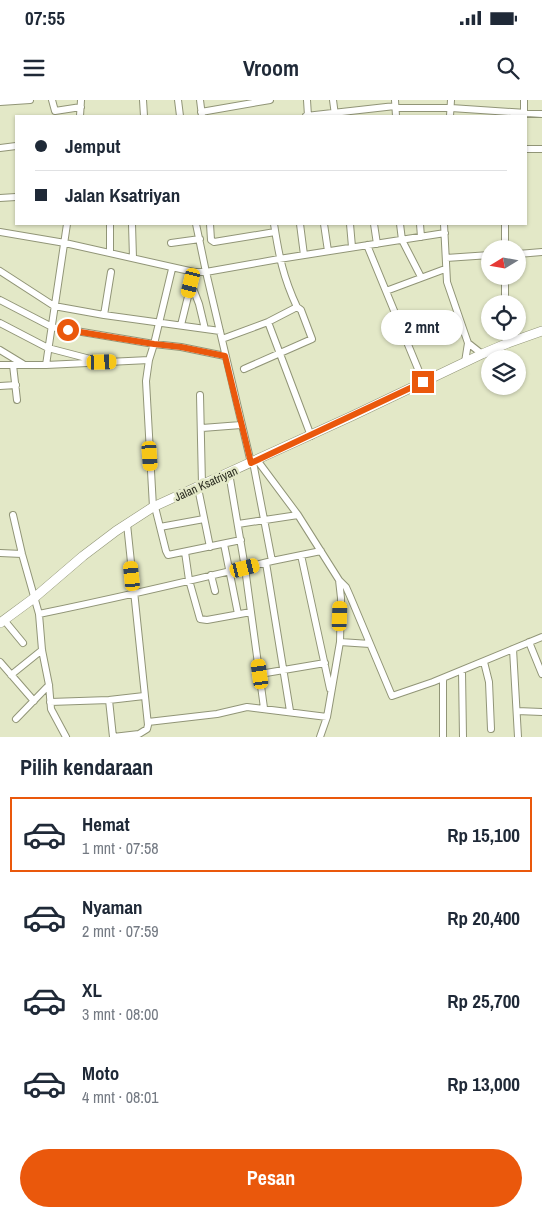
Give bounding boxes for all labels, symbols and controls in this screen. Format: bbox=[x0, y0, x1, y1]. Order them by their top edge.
text: 07:55 bbox=[25, 5, 65, 31]
text: Vroom bbox=[243, 53, 299, 83]
icon: menu bbox=[20, 54, 48, 82]
icon: search bbox=[494, 54, 522, 82]
text: Jemput bbox=[65, 133, 120, 159]
text: Jalan Ksatriyan bbox=[65, 182, 180, 208]
north arrow bbox=[481, 240, 526, 285]
map controls bbox=[481, 240, 526, 395]
car bbox=[180, 267, 201, 299]
button: locate bbox=[481, 295, 526, 340]
callout: 2 mnt bbox=[382, 310, 464, 344]
text: 2 mnt bbox=[405, 316, 440, 338]
route start bbox=[57, 319, 79, 341]
button: layers bbox=[481, 350, 526, 395]
car bbox=[86, 354, 117, 370]
route end bbox=[412, 371, 434, 393]
car bbox=[141, 441, 158, 471]
street label: Jalan Ksatriyan bbox=[172, 463, 240, 505]
car bbox=[228, 557, 261, 579]
car bbox=[122, 560, 141, 592]
car bbox=[331, 601, 348, 631]
car bbox=[250, 658, 269, 690]
text: Pilih kendaraan bbox=[20, 752, 153, 782]
text: Hemat bbox=[82, 811, 130, 837]
icon: car bbox=[22, 812, 67, 857]
text: Rp 15,100 bbox=[447, 822, 520, 848]
text: 1 mnt · 07:58 bbox=[82, 837, 159, 859]
text: Nyaman bbox=[82, 894, 143, 920]
icon: car bbox=[22, 895, 67, 940]
text: Rp 20,400 bbox=[447, 905, 520, 931]
text: 2 mnt · 07:59 bbox=[82, 920, 159, 942]
text: XL bbox=[82, 977, 102, 1003]
icon: car bbox=[22, 978, 67, 1023]
text: Rp 25,700 bbox=[447, 988, 520, 1014]
text: 3 mnt · 08:00 bbox=[82, 1003, 159, 1025]
text: Moto bbox=[82, 1060, 119, 1086]
icon: car bbox=[22, 1061, 67, 1106]
text: Rp 13,000 bbox=[447, 1071, 520, 1097]
text: 4 mnt · 08:01 bbox=[82, 1086, 159, 1108]
button: Pesan bbox=[20, 1149, 522, 1207]

